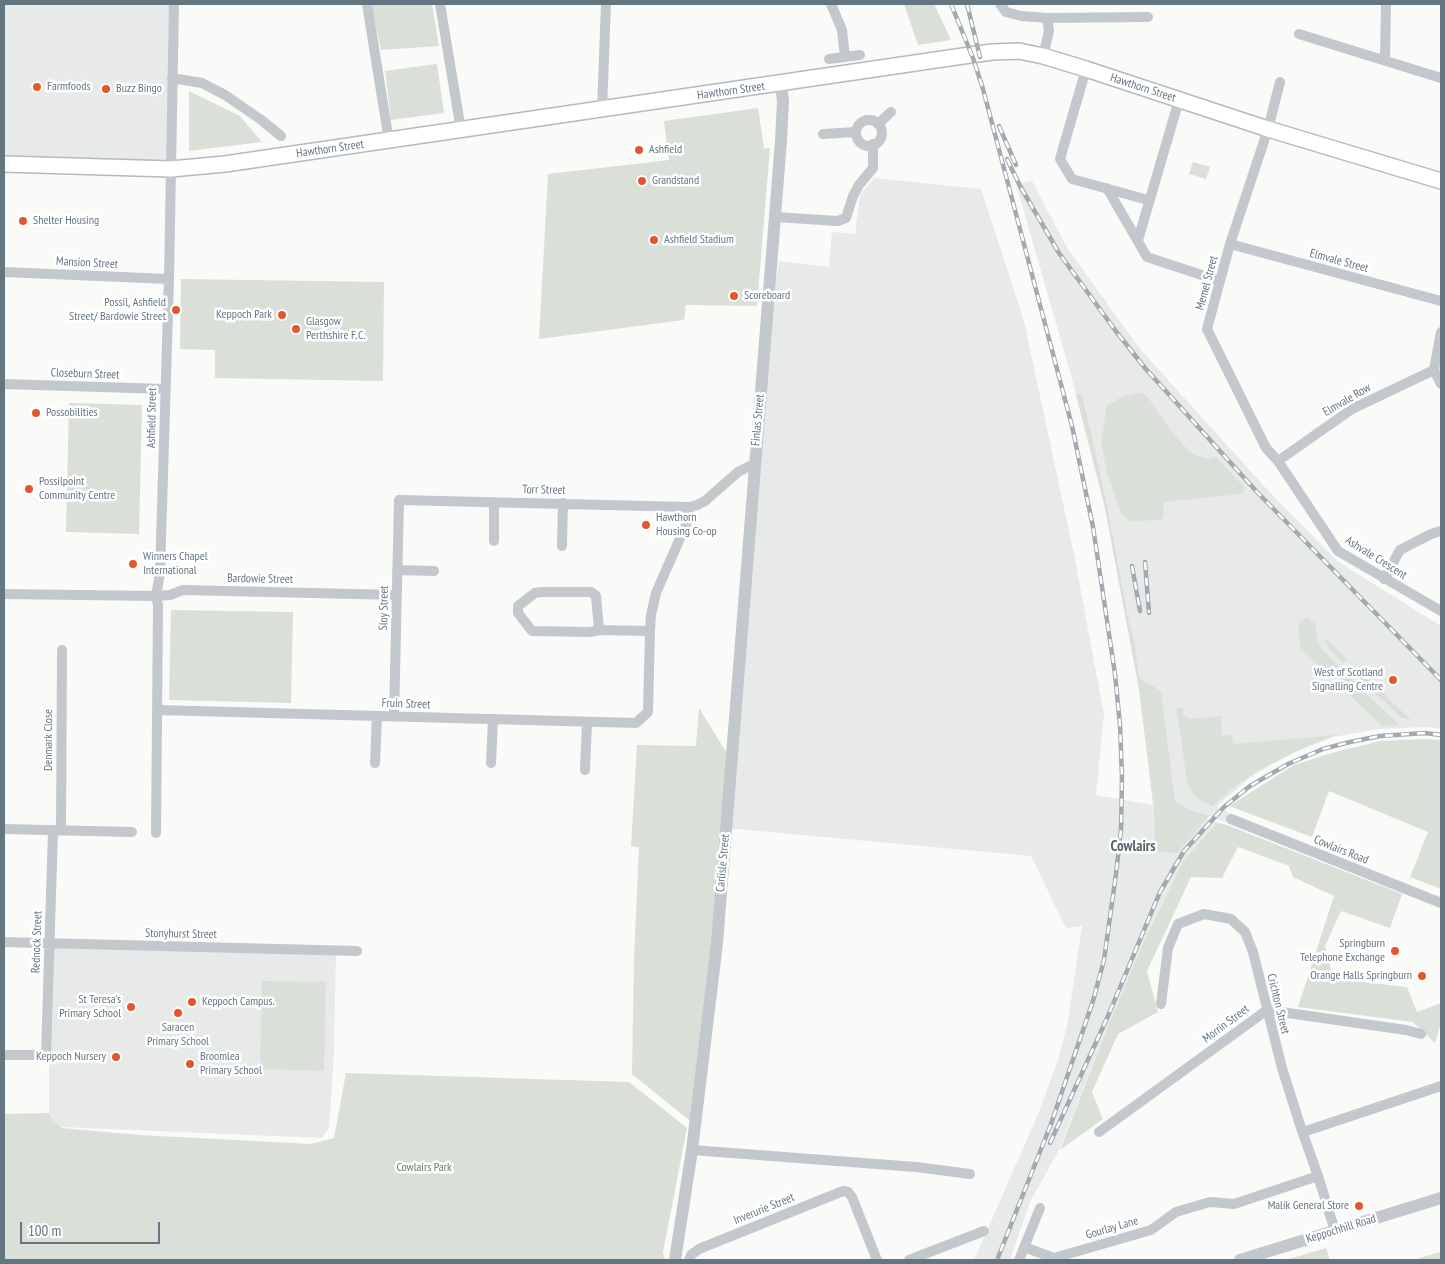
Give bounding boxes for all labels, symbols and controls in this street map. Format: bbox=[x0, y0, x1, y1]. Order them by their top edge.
street label: Hawthorn Street bbox=[1108, 71, 1178, 105]
street label: Hawthorn Street bbox=[696, 79, 766, 103]
place label: Farmfoods bbox=[47, 80, 90, 94]
marker: Farmfoods bbox=[31, 81, 43, 93]
place label: Buzz Bingo bbox=[116, 82, 162, 96]
marker: Buzz Bingo bbox=[100, 83, 112, 95]
street label: Hawthorn Street bbox=[295, 137, 365, 161]
place label: Ashfield bbox=[649, 143, 682, 157]
marker: Ashfield bbox=[633, 144, 645, 156]
place label: Grandstand bbox=[652, 174, 699, 188]
marker: Grandstand bbox=[636, 175, 648, 187]
place label: Shelter Housing bbox=[33, 214, 99, 228]
marker: Shelter Housing bbox=[17, 215, 29, 227]
place label: Ashfield Stadium bbox=[664, 233, 734, 247]
marker: Ashfield Stadium bbox=[648, 234, 660, 246]
street label: Elmvale Street bbox=[1308, 246, 1370, 276]
street label: Mansion Street bbox=[56, 254, 118, 272]
street label: Memel Street bbox=[1193, 254, 1221, 312]
place label: Scoreboard bbox=[744, 289, 790, 303]
marker: Scoreboard bbox=[728, 290, 740, 302]
place label: Possil, Ashfield Street/ Bardowie Street bbox=[69, 296, 166, 324]
marker: Possil, Ashfield Street/ Bardowie Street bbox=[170, 304, 182, 316]
place label: Keppoch Park bbox=[216, 308, 272, 322]
marker: Keppoch Park bbox=[276, 309, 288, 321]
place label: Glasgow Perthshire F.C. bbox=[306, 315, 366, 343]
marker: Glasgow Perthshire F.C. bbox=[290, 323, 302, 335]
street label: Closeburn Street bbox=[50, 366, 120, 382]
street label: Elmvale Row bbox=[1320, 381, 1374, 419]
street label: Ashfield Street bbox=[144, 388, 160, 448]
street label: Finlas Street bbox=[749, 394, 767, 446]
place label: Possobilities bbox=[46, 406, 98, 420]
marker: Possobilities bbox=[30, 407, 42, 419]
place label: Possilpoint Community Centre bbox=[39, 475, 115, 503]
street label: Torr Street bbox=[522, 482, 566, 498]
marker: Possilpoint Community Centre bbox=[23, 483, 35, 495]
place label: Hawthorn Housing Co-op bbox=[656, 511, 717, 539]
marker: Hawthorn Housing Co-op bbox=[640, 519, 652, 531]
street label: Ashvale Crescent bbox=[1343, 533, 1409, 583]
place label: Winners Chapel International bbox=[143, 550, 208, 578]
marker: Winners Chapel International bbox=[127, 558, 139, 570]
street label: Bardowie Street bbox=[227, 571, 293, 587]
street label: Sloy Street bbox=[376, 585, 392, 631]
place label: West of Scotland Signalling Centre bbox=[1312, 666, 1383, 694]
marker: West of Scotland Signalling Centre bbox=[1387, 674, 1399, 686]
street label: Fruin Street bbox=[381, 696, 431, 712]
street label: Denmark Close bbox=[42, 709, 56, 771]
street label: Cowlairs Road bbox=[1311, 832, 1371, 868]
street label: Carlisle Street bbox=[713, 833, 733, 893]
district label: Cowlairs bbox=[1111, 838, 1155, 856]
street label: Rednock Street bbox=[29, 911, 45, 973]
street label: Stonyhurst Street bbox=[145, 926, 217, 942]
place label: Springburn Telephone Exchange bbox=[1300, 937, 1385, 965]
marker: Springburn Telephone Exchange bbox=[1389, 945, 1401, 957]
place label: Orange Halls Springburn bbox=[1310, 969, 1412, 983]
marker: Orange Halls Springburn bbox=[1416, 970, 1428, 982]
street label: Crichton Street bbox=[1264, 972, 1292, 1036]
place label: St Teresa's Primary School bbox=[59, 993, 121, 1021]
place label: Keppoch Campus. bbox=[202, 995, 275, 1009]
marker: Keppoch Campus. bbox=[186, 996, 198, 1008]
marker: St Teresa's Primary School bbox=[125, 1001, 137, 1013]
street label: Morrin Street bbox=[1200, 1002, 1252, 1046]
marker: Saracen Primary School bbox=[172, 1007, 184, 1019]
place label: Saracen Primary School bbox=[147, 1021, 209, 1049]
place label: Keppoch Nursery bbox=[36, 1050, 106, 1064]
place label: Broomlea Primary School bbox=[200, 1050, 262, 1078]
marker: Keppoch Nursery bbox=[110, 1051, 122, 1063]
marker: Broomlea Primary School bbox=[184, 1058, 196, 1070]
park label: Cowlairs Park bbox=[396, 1161, 452, 1175]
street label: Inverurie Street bbox=[731, 1190, 797, 1228]
place label: Malik General Store bbox=[1268, 1199, 1349, 1213]
marker: Malik General Store bbox=[1353, 1200, 1365, 1212]
scale bar bbox=[22, 1212, 162, 1244]
street label: Keppochhill Road bbox=[1304, 1212, 1378, 1246]
street label: Gourlay Lane bbox=[1084, 1214, 1140, 1242]
text: 100 m bbox=[28, 1221, 61, 1240]

